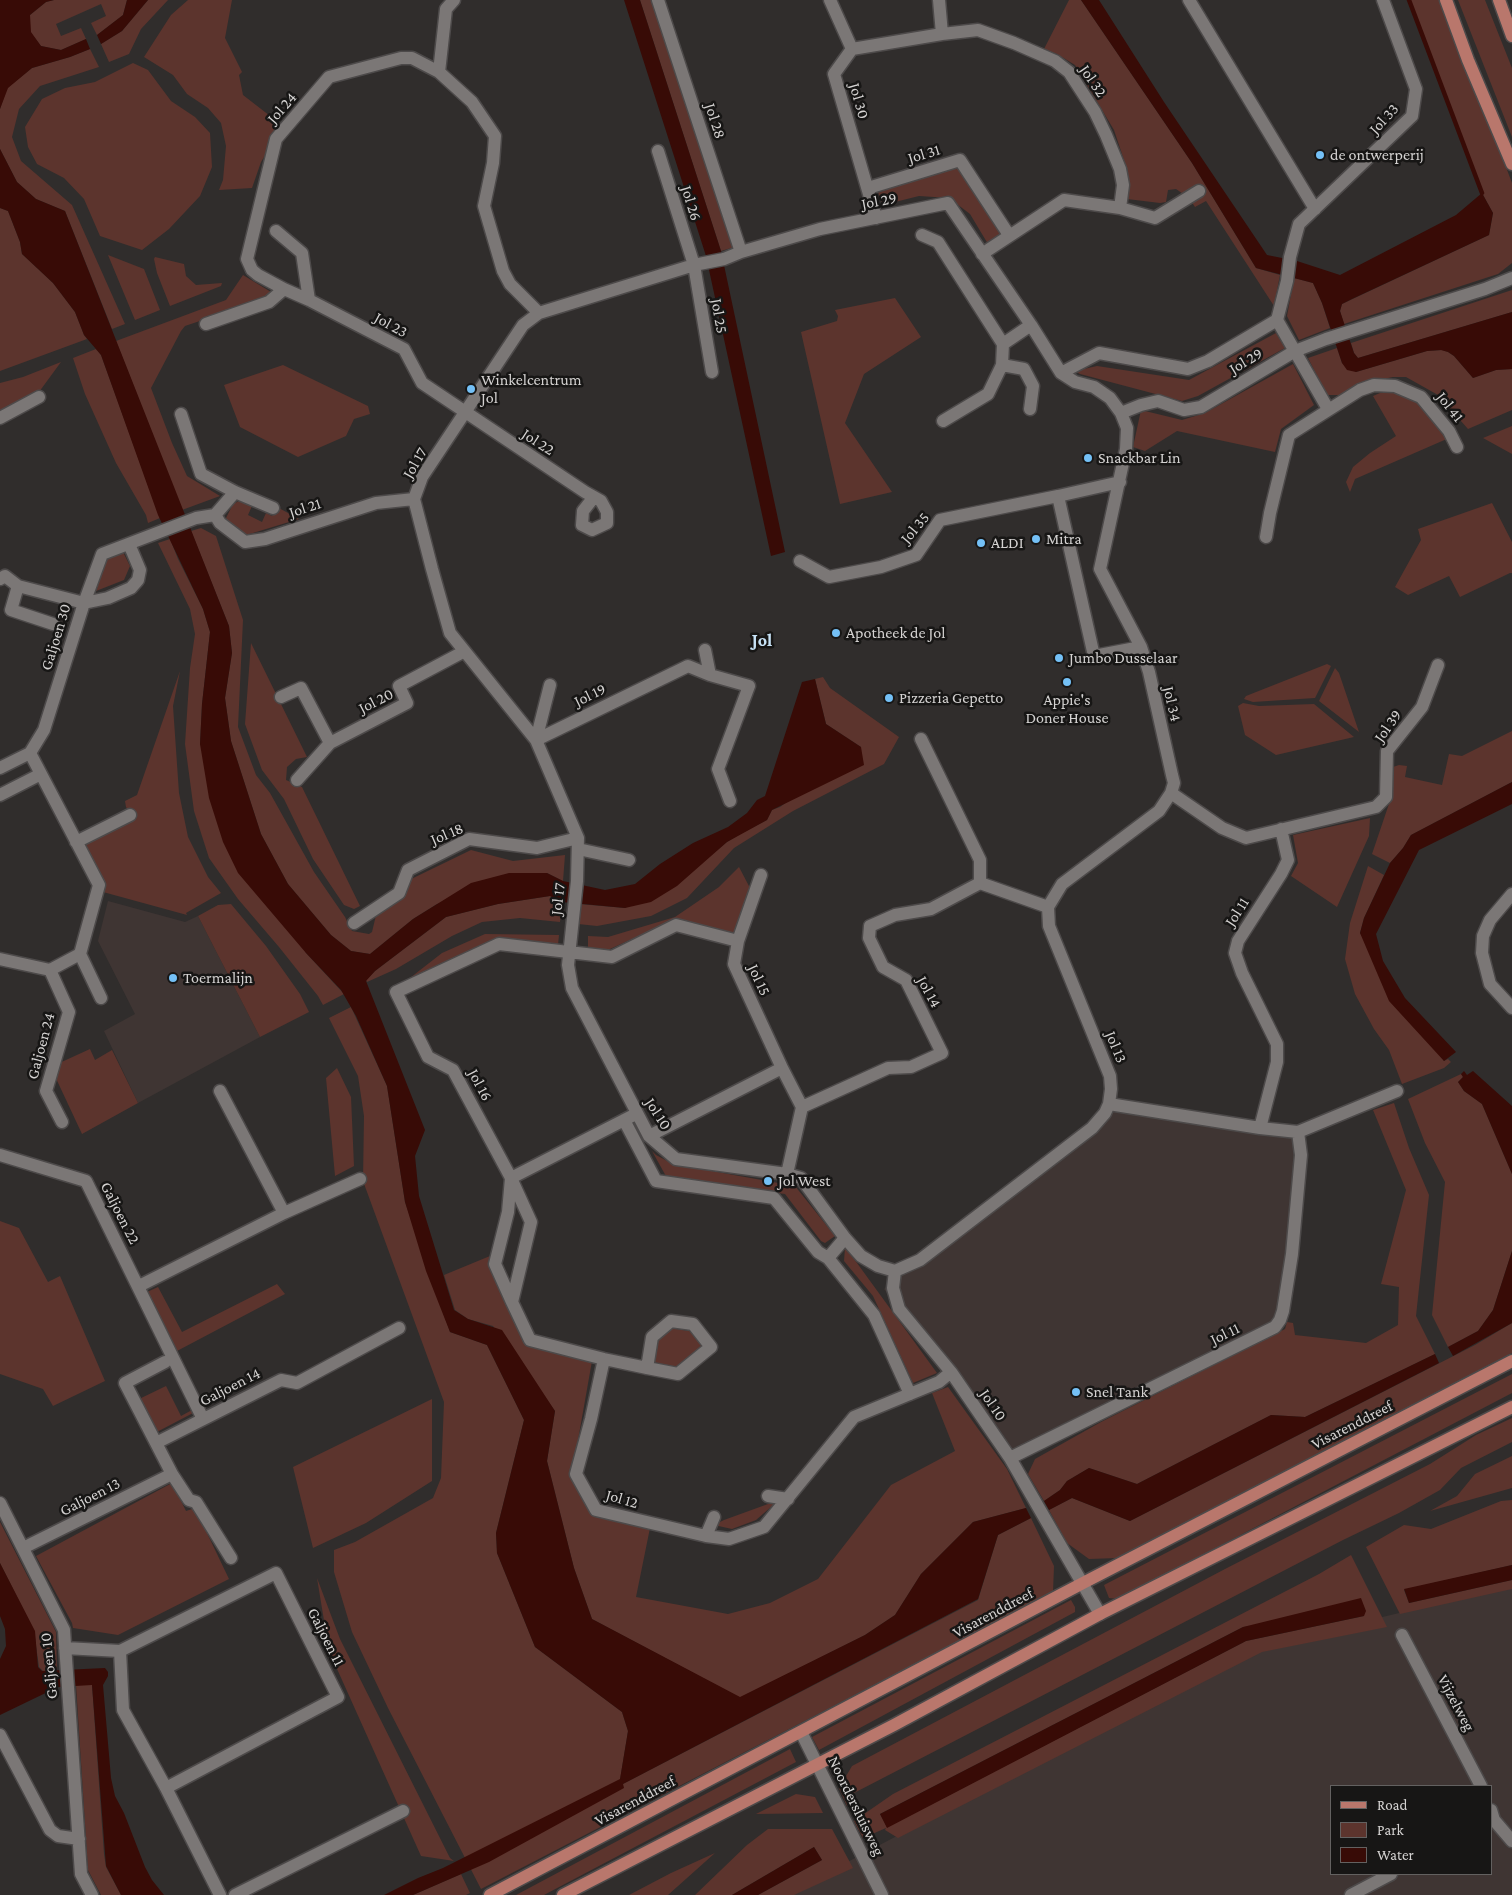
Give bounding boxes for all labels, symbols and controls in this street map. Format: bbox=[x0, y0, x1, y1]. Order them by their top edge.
street label: Jol 32 bbox=[1075, 61, 1111, 101]
street label: Jol 30 bbox=[845, 81, 873, 121]
street label: Jol 24 bbox=[263, 88, 301, 128]
street label: Jol 33 bbox=[1365, 100, 1403, 138]
street label: Jol 28 bbox=[700, 101, 730, 141]
street label: Jol 31 bbox=[906, 140, 942, 168]
place label: de ontwerperij bbox=[1330, 145, 1424, 165]
marker: de ontwerperij bbox=[1314, 149, 1326, 161]
street label: Jol 26 bbox=[677, 183, 705, 223]
street label: Jol 29 bbox=[860, 188, 898, 214]
street label: Jol 25 bbox=[707, 297, 731, 335]
street label: Jol 23 bbox=[371, 308, 411, 342]
street label: Jol 29 bbox=[1226, 344, 1266, 378]
place label: Winkelcentrum Jol bbox=[481, 370, 582, 408]
marker: Winkelcentrum Jol bbox=[465, 383, 477, 395]
street label: Jol 41 bbox=[1432, 388, 1468, 426]
street label: Jol 22 bbox=[518, 424, 558, 460]
street label: Jol 17 bbox=[399, 444, 431, 482]
place label: Snackbar Lin bbox=[1098, 448, 1181, 468]
marker: Snackbar Lin bbox=[1082, 452, 1094, 464]
street label: Jol 21 bbox=[286, 494, 324, 522]
street label: Jol 35 bbox=[896, 508, 934, 548]
place label: Mitra bbox=[1046, 529, 1082, 549]
place label: ALDI bbox=[991, 533, 1024, 553]
marker: Mitra bbox=[1030, 533, 1042, 545]
marker: ALDI bbox=[975, 537, 987, 549]
street label: Galjoen 30 bbox=[37, 601, 75, 673]
place label: Apotheek de Jol bbox=[846, 623, 945, 643]
marker: Apotheek de Jol bbox=[830, 627, 842, 639]
district label: Jol bbox=[752, 629, 772, 651]
place label: Jumbo Dusselaar bbox=[1069, 648, 1178, 668]
marker: Jumbo Dusselaar bbox=[1053, 652, 1065, 664]
marker: Appie's Doner House bbox=[1061, 676, 1073, 688]
street label: Jol 19 bbox=[571, 679, 609, 711]
street label: Jol 20 bbox=[355, 684, 397, 718]
street label: Jol 34 bbox=[1159, 684, 1185, 724]
place label: Pizzeria Gepetto bbox=[899, 688, 1003, 708]
place label: Appie's Doner House bbox=[1025, 690, 1109, 728]
marker: Pizzeria Gepetto bbox=[883, 692, 895, 704]
street label: Jol 39 bbox=[1370, 706, 1406, 746]
street label: Jol 18 bbox=[428, 819, 466, 849]
street label: Jol 17 bbox=[546, 882, 570, 916]
street label: Jol 11 bbox=[1221, 894, 1253, 930]
street label: Jol 15 bbox=[743, 961, 775, 999]
place label: Toermalijn bbox=[183, 968, 253, 988]
marker: Toermalijn bbox=[167, 972, 179, 984]
street label: Jol 14 bbox=[913, 973, 945, 1011]
street label: Galjoen 24 bbox=[23, 1011, 59, 1081]
street label: Jol 13 bbox=[1101, 1028, 1131, 1066]
street label: Jol 16 bbox=[464, 1066, 496, 1104]
street label: Jol 10 bbox=[641, 1094, 675, 1134]
place label: Jol West bbox=[778, 1171, 830, 1191]
marker: Jol West bbox=[762, 1175, 774, 1187]
street label: Galjoen 22 bbox=[96, 1179, 144, 1247]
street label: Jol 11 bbox=[1207, 1319, 1243, 1349]
street label: Galjoen 14 bbox=[196, 1364, 264, 1410]
place label: Snel Tank bbox=[1086, 1382, 1148, 1402]
street label: Jol 10 bbox=[975, 1385, 1011, 1425]
marker: Snel Tank bbox=[1070, 1386, 1082, 1398]
street label: Visarenddreef bbox=[1308, 1396, 1396, 1454]
street label: Galjoen 13 bbox=[57, 1474, 123, 1520]
street label: Jol 12 bbox=[604, 1485, 640, 1513]
street label: Visarenddreef bbox=[949, 1584, 1037, 1642]
street label: Galjoen 11 bbox=[303, 1605, 349, 1669]
street label: Galjoen 10 bbox=[36, 1632, 62, 1700]
street label: Vijzelweg bbox=[1433, 1671, 1479, 1735]
street label: Noordersluisweg bbox=[824, 1753, 888, 1859]
street label: Visarenddreef bbox=[591, 1772, 679, 1830]
legend bbox=[1330, 1785, 1492, 1875]
text: Road bbox=[1377, 1797, 1407, 1813]
text: Park bbox=[1377, 1822, 1404, 1838]
text: Water bbox=[1377, 1847, 1414, 1863]

